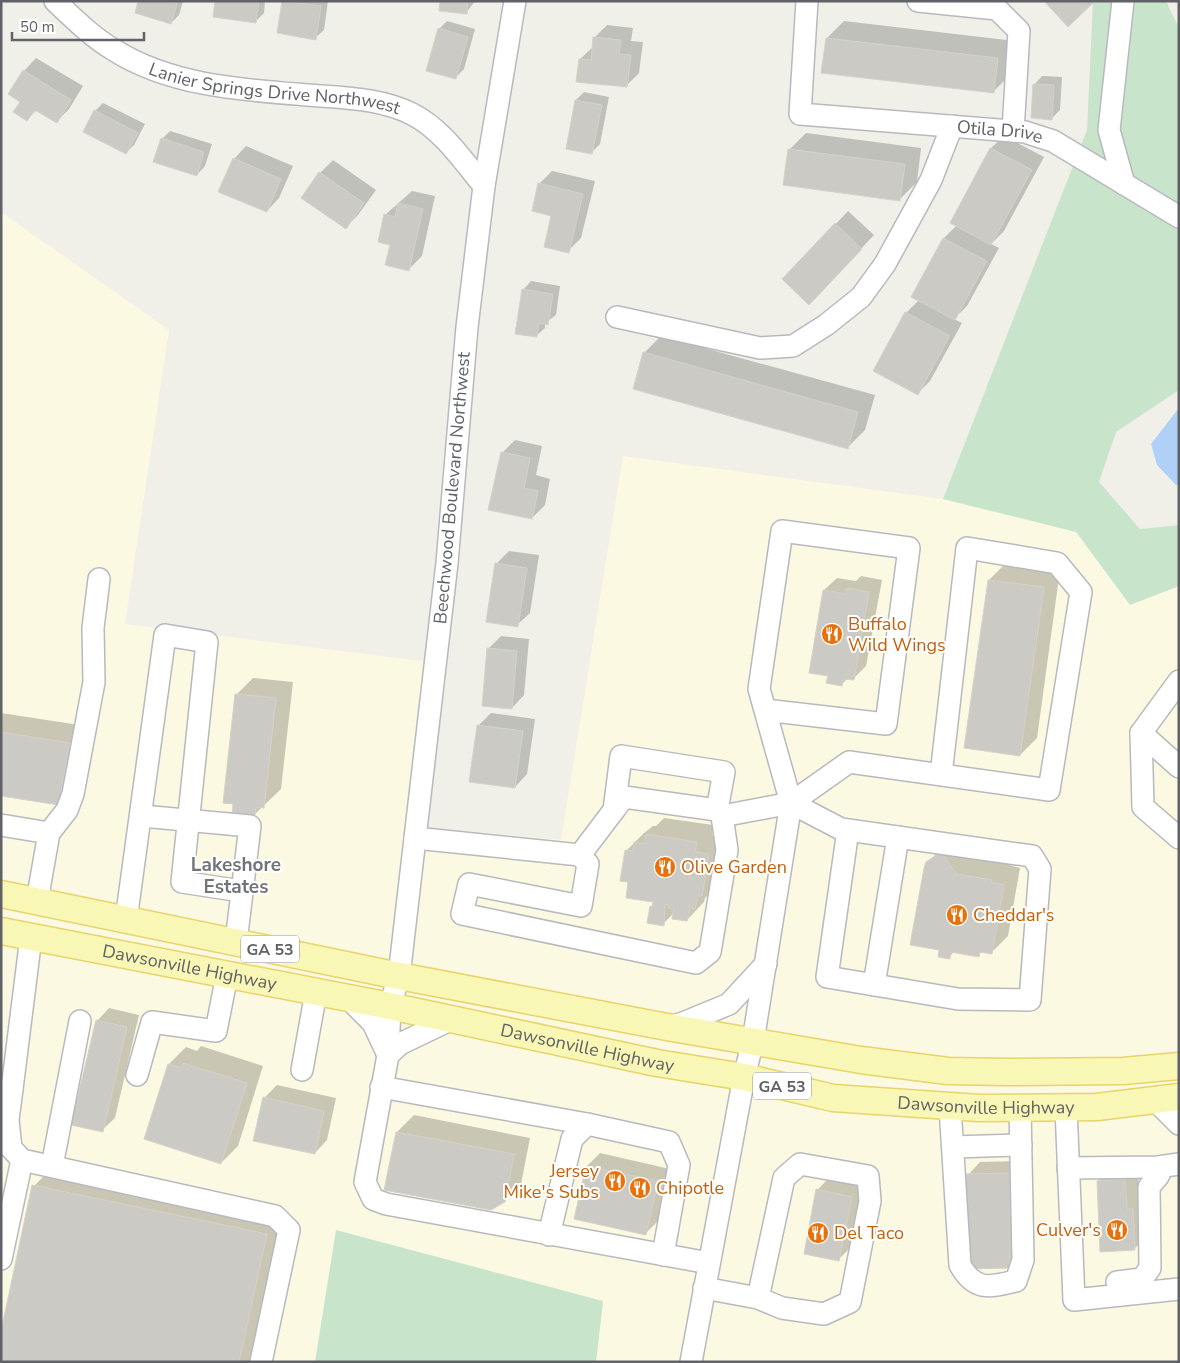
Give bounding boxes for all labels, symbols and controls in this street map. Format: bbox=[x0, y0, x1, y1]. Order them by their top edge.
scale bar bbox=[12, 10, 145, 42]
text: 50 m bbox=[20, 17, 55, 37]
street label: Lanier Springs Drive Northwest bbox=[145, 57, 404, 120]
street label: Otila Drive bbox=[956, 115, 1046, 149]
street label: Beechwood Boulevard Northwest bbox=[428, 350, 476, 625]
place label: Buffalo Wild Wings bbox=[848, 612, 946, 657]
restaurant icon: Buffalo Wild Wings bbox=[820, 622, 844, 646]
district label: Lakeshore Estates bbox=[191, 852, 281, 900]
restaurant icon: Olive Garden bbox=[653, 855, 677, 879]
place label: Olive Garden bbox=[681, 855, 787, 879]
restaurant icon: Cheddar's bbox=[945, 903, 969, 927]
place label: Cheddar's bbox=[973, 903, 1055, 927]
road number: GA 53 bbox=[241, 936, 299, 962]
street label: Dawsonville Highway bbox=[100, 939, 279, 996]
street label: Dawsonville Highway bbox=[498, 1018, 677, 1078]
road number: GA 53 bbox=[753, 1072, 811, 1100]
street label: Dawsonville Highway bbox=[897, 1090, 1075, 1120]
place label: Jersey Mike's Subs bbox=[504, 1159, 600, 1204]
restaurant icon: Jersey Mike's Subs bbox=[603, 1169, 627, 1193]
restaurant icon: Chipotle bbox=[628, 1176, 652, 1200]
place label: Chipotle bbox=[656, 1176, 724, 1200]
place label: Culver's bbox=[1036, 1218, 1101, 1242]
restaurant icon: Culver's bbox=[1105, 1218, 1129, 1242]
restaurant icon: Del Taco bbox=[806, 1221, 830, 1245]
place label: Del Taco bbox=[834, 1221, 904, 1245]

